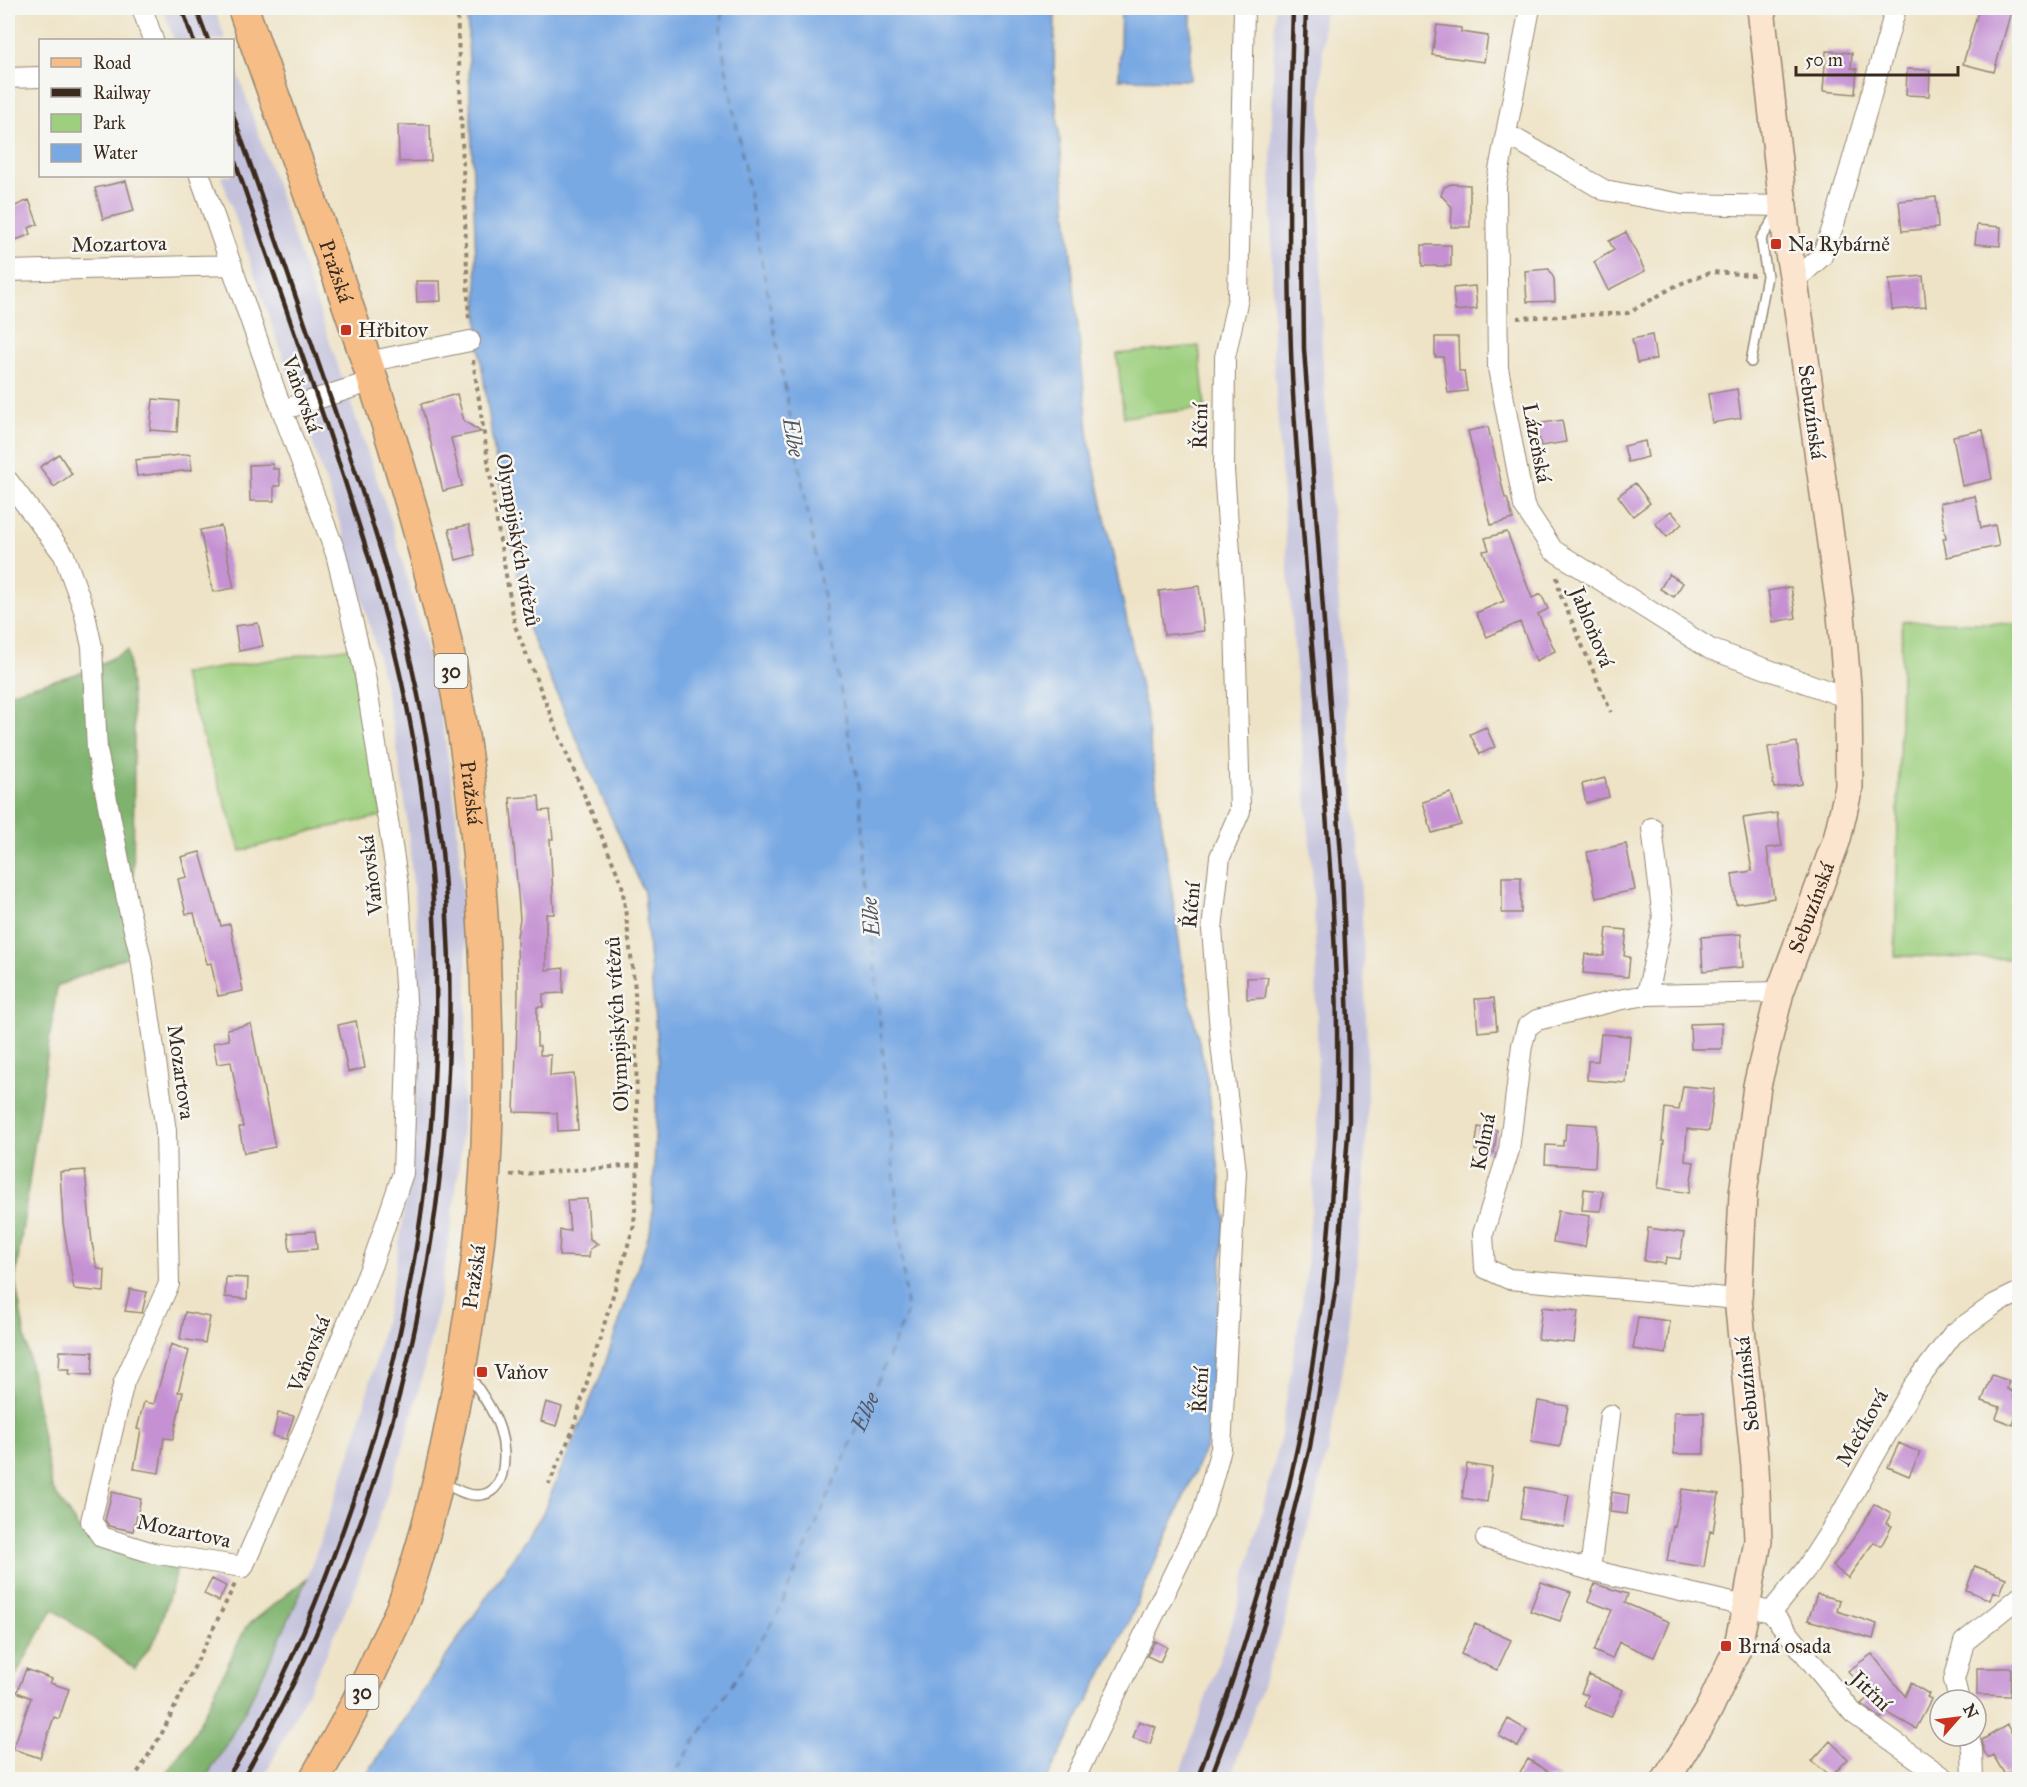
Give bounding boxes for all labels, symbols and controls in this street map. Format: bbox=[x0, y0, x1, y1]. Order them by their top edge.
legend bbox=[39, 39, 234, 177]
scale bar bbox=[1796, 39, 1958, 77]
text: 50 m bbox=[1805, 49, 1843, 71]
text: Road bbox=[93, 52, 131, 74]
text: Railway bbox=[93, 82, 151, 104]
text: Park bbox=[93, 112, 126, 134]
text: Water bbox=[93, 142, 138, 164]
street label: Mozartova bbox=[71, 230, 167, 258]
place label: Na Rybárně bbox=[1788, 231, 1890, 257]
street label: Pražská bbox=[313, 236, 359, 306]
marker: Na Rybárně bbox=[1769, 237, 1783, 251]
place label: Hřbitov bbox=[358, 317, 429, 343]
marker: Hřbitov bbox=[339, 323, 353, 337]
street label: Vaňovská bbox=[276, 351, 328, 436]
street label: Sebuzínská bbox=[1793, 363, 1832, 461]
street label: Říční bbox=[1187, 401, 1213, 449]
street label: Lázeňská bbox=[1517, 401, 1557, 485]
water label: Elbe bbox=[777, 414, 810, 460]
street label: Olympijských vítězů bbox=[490, 451, 546, 629]
street label: Jabloňová bbox=[1563, 581, 1620, 671]
road number: 30 bbox=[434, 654, 468, 688]
street label: Pražská bbox=[454, 759, 488, 826]
street label: Vaňovská bbox=[353, 834, 389, 917]
street label: Sebuzínská bbox=[1783, 858, 1840, 957]
street label: Říční bbox=[1176, 880, 1206, 929]
water label: Elbe bbox=[855, 895, 886, 939]
street label: Olympijských vítězů bbox=[599, 936, 635, 1112]
street label: Mozartova bbox=[161, 1023, 201, 1121]
street label: Kolmá bbox=[1465, 1111, 1501, 1173]
street label: Pražská bbox=[457, 1243, 491, 1311]
street label: Vaňovská bbox=[282, 1312, 336, 1397]
street label: Sebuzínská bbox=[1729, 1335, 1765, 1433]
place label: Vaňov bbox=[493, 1359, 549, 1385]
marker: Vaňov bbox=[475, 1365, 489, 1379]
street label: Říční bbox=[1186, 1365, 1214, 1414]
street label: Mečíková bbox=[1830, 1385, 1894, 1471]
water label: Elbe bbox=[844, 1388, 885, 1436]
street label: Mozartova bbox=[135, 1508, 234, 1554]
place label: Brná osada bbox=[1738, 1633, 1831, 1659]
marker: Brná osada bbox=[1719, 1639, 1733, 1653]
street label: Jitřní bbox=[1844, 1664, 1898, 1717]
road number: 30 bbox=[346, 1675, 378, 1709]
north arrow bbox=[1928, 1688, 1988, 1748]
text: N bbox=[1959, 1701, 1983, 1722]

